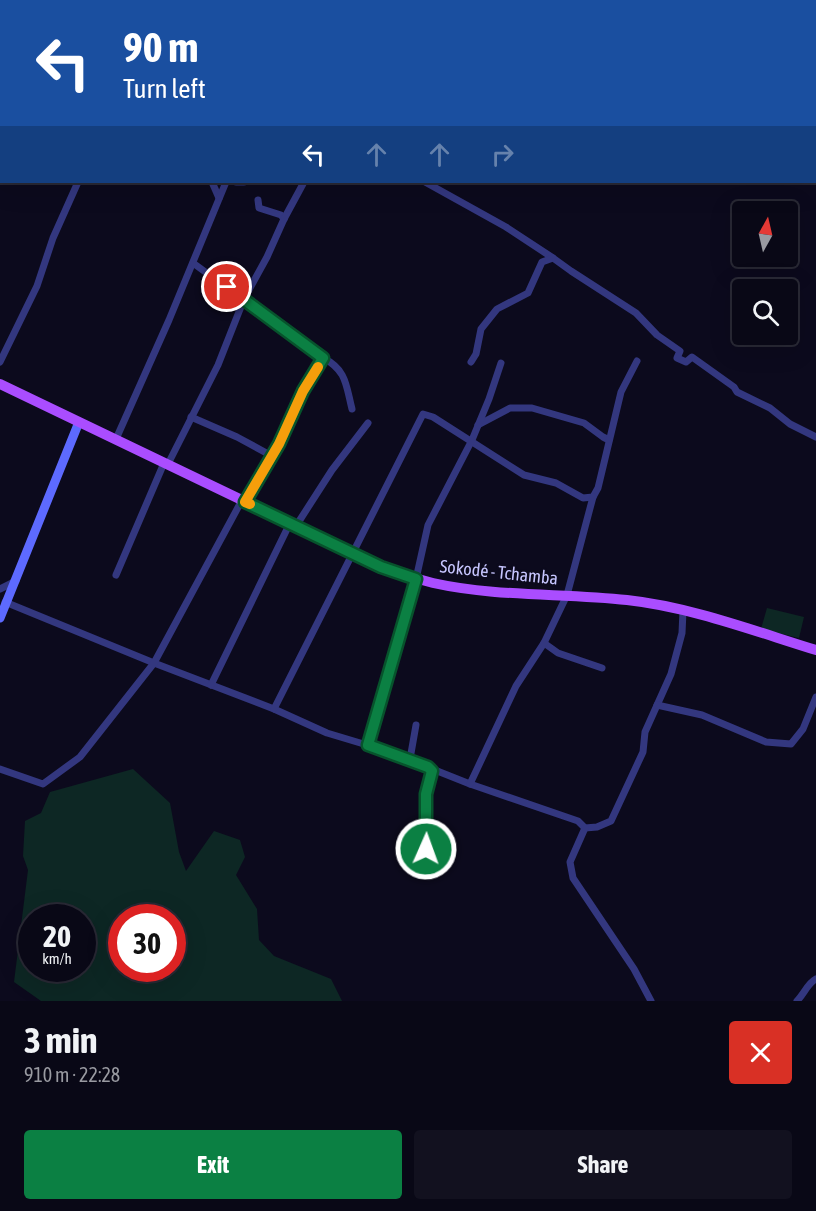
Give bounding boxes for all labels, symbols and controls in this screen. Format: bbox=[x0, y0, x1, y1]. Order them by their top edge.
text: 90 m bbox=[123, 23, 198, 71]
icon: left bbox=[24, 24, 102, 102]
text: Turn left bbox=[123, 73, 206, 104]
icon: left bbox=[297, 138, 330, 171]
icon: ahead bbox=[360, 138, 393, 171]
icon: ahead bbox=[423, 138, 456, 171]
icon: right bbox=[486, 138, 519, 171]
north arrow bbox=[732, 201, 798, 267]
map controls bbox=[732, 201, 798, 345]
pin bbox=[201, 261, 252, 312]
icon: arrive bbox=[210, 270, 243, 303]
button: search bbox=[732, 279, 798, 345]
street label: Sokodé - Tchamba bbox=[439, 555, 559, 589]
position arrow bbox=[394, 817, 458, 881]
speed limit sign: 30 bbox=[108, 904, 186, 982]
text: 20 bbox=[43, 919, 71, 953]
text: km/h bbox=[42, 950, 72, 967]
text: 3 min bbox=[24, 1019, 98, 1061]
button: close bbox=[729, 1021, 792, 1084]
text: 910 m · 22:28 bbox=[24, 1063, 120, 1086]
button: Exit bbox=[24, 1130, 402, 1199]
button: Share bbox=[414, 1130, 792, 1199]

